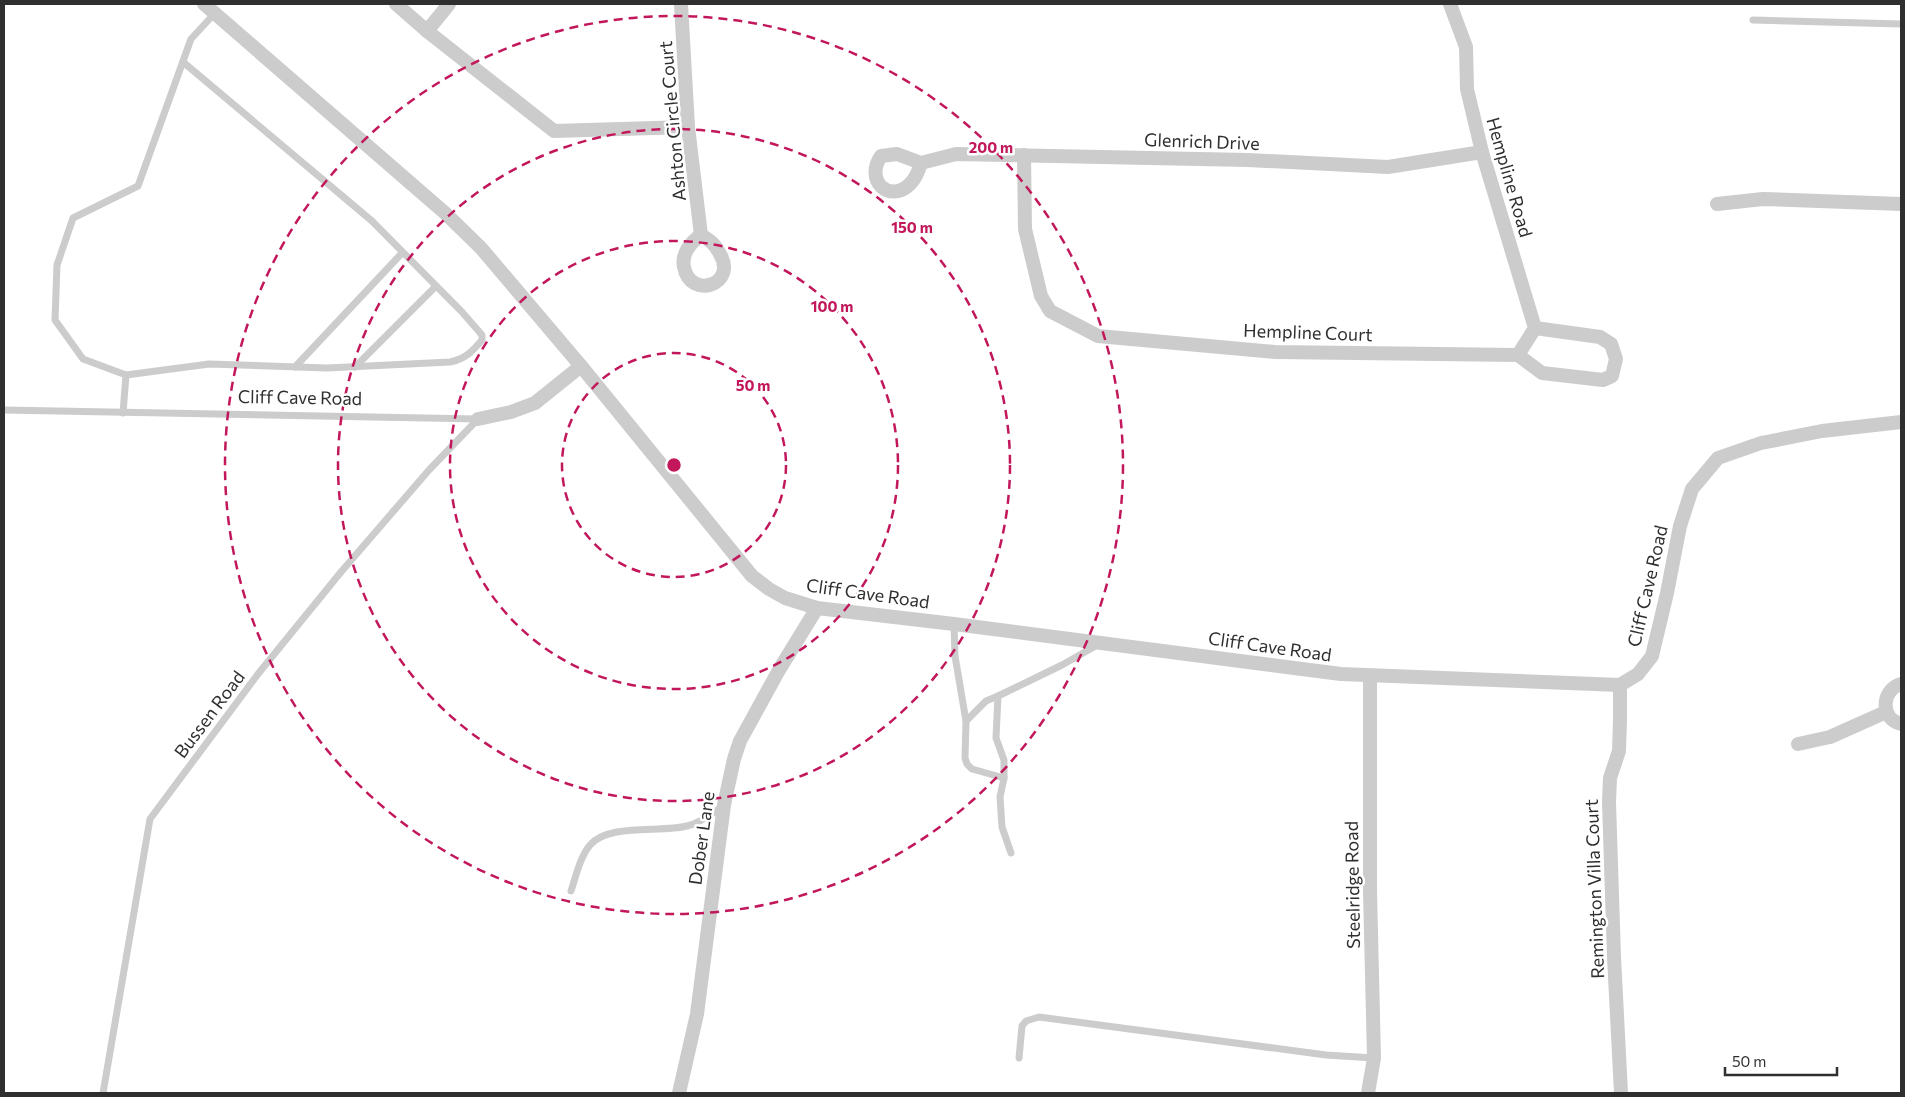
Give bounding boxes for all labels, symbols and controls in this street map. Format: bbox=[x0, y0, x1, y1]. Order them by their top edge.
street label: Ashton Circle Court bbox=[654, 40, 690, 202]
street label: Hempline Road bbox=[1482, 114, 1538, 240]
street label: Glenrich Drive bbox=[1144, 128, 1260, 154]
text: 200 m bbox=[969, 138, 1013, 156]
text: 150 m bbox=[891, 218, 933, 236]
text: 100 m bbox=[811, 297, 853, 315]
street label: Hempline Court bbox=[1243, 319, 1373, 345]
text: 50 m bbox=[736, 376, 770, 394]
street label: Cliff Cave Road bbox=[238, 385, 362, 409]
centre of rings bbox=[665, 456, 683, 474]
street label: Cliff Cave Road bbox=[1622, 523, 1672, 649]
street label: Cliff Cave Road bbox=[805, 573, 931, 613]
street label: Cliff Cave Road bbox=[1207, 626, 1333, 666]
street label: Bussen Road bbox=[169, 666, 249, 762]
street label: Dober Lane bbox=[684, 790, 718, 886]
street label: Remington Villa Court bbox=[1580, 799, 1608, 979]
street label: Steelridge Road bbox=[1340, 821, 1364, 949]
scale bar bbox=[1725, 1044, 1838, 1076]
text: 50 m bbox=[1732, 1052, 1766, 1070]

